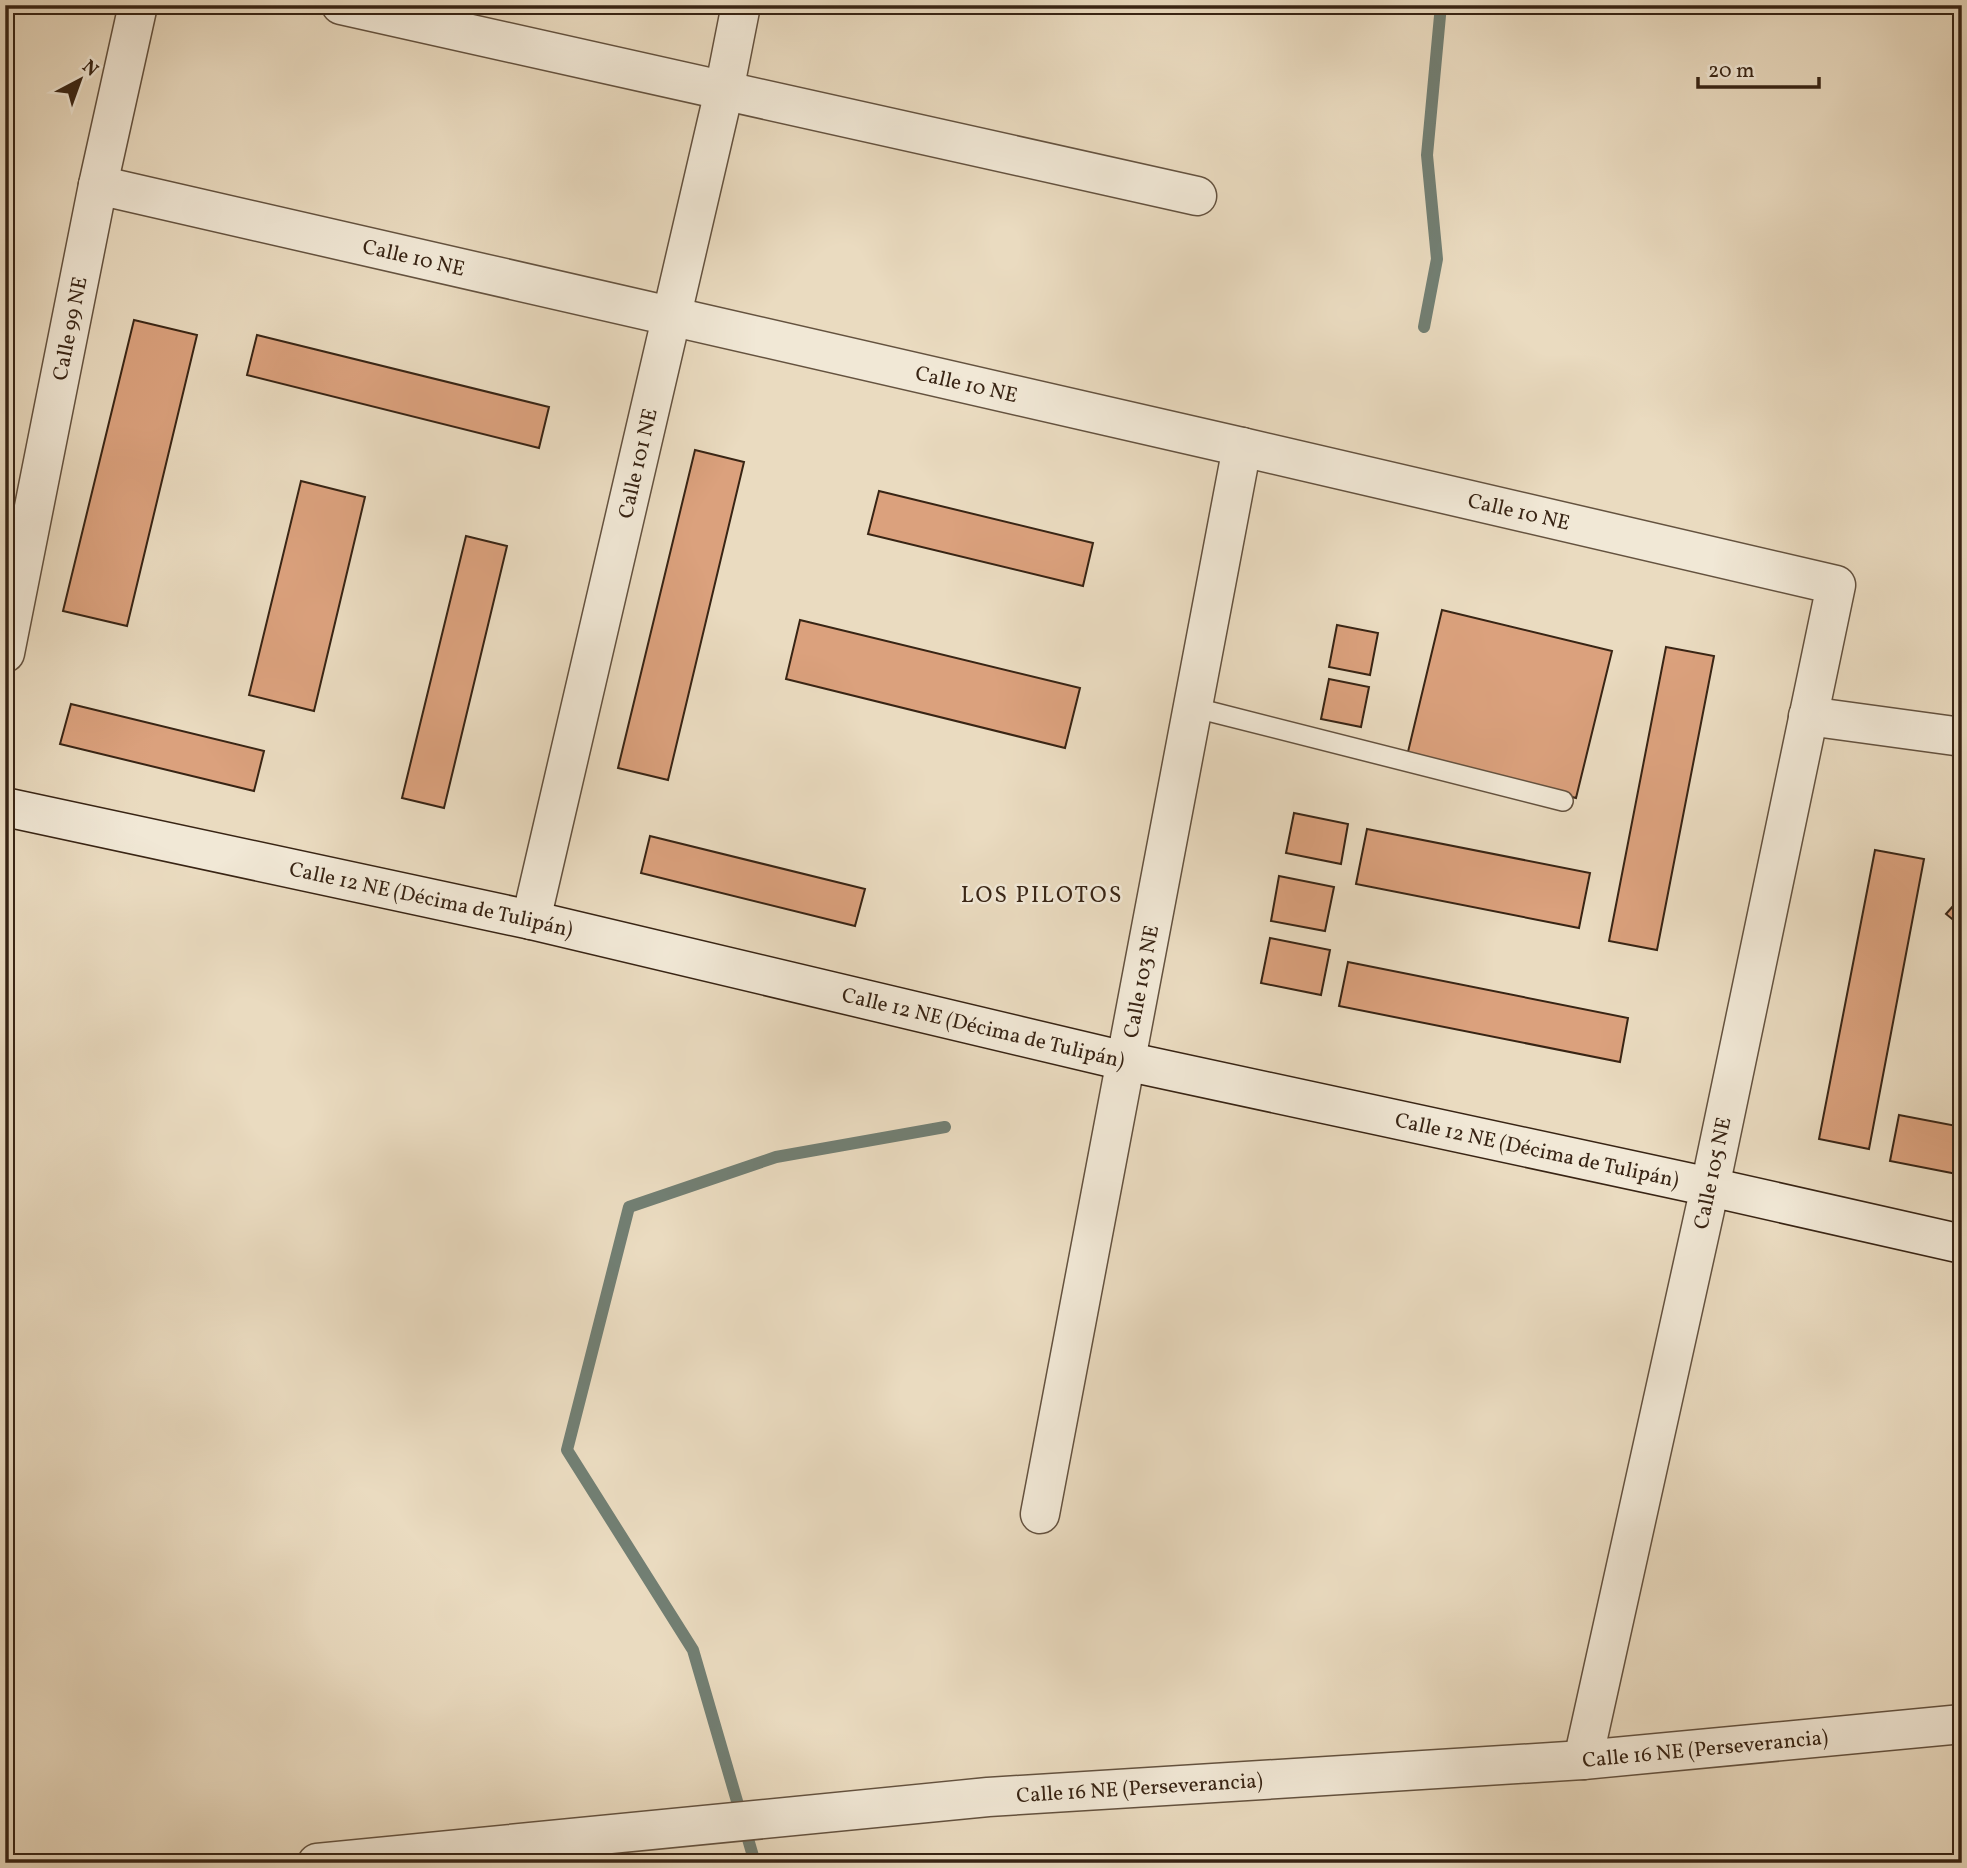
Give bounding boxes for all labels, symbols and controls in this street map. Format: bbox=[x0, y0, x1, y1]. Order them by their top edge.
north arrow bbox=[46, 46, 116, 116]
scale bar bbox=[1698, 46, 1818, 90]
text: N bbox=[76, 54, 104, 83]
text: 20 m bbox=[1708, 57, 1754, 86]
street label: Calle 10 NE bbox=[360, 233, 467, 285]
street label: Calle 99 NE bbox=[46, 274, 95, 383]
street label: Calle 10 NE bbox=[912, 360, 1020, 411]
street label: Calle 101 NE bbox=[612, 406, 666, 522]
street label: Calle 10 NE bbox=[1465, 487, 1573, 539]
street label: Calle 12 NE (Décima de Tulipán) bbox=[286, 855, 576, 945]
district label: LOS PILOTOS bbox=[961, 880, 1123, 912]
street label: Calle 103 NE bbox=[1117, 923, 1167, 1041]
street label: Calle 12 NE (Décima de Tulipán) bbox=[839, 981, 1127, 1076]
street label: Calle 12 NE (Décima de Tulipán) bbox=[1392, 1107, 1681, 1196]
street label: Calle 105 NE bbox=[1687, 1115, 1739, 1232]
street label: Calle 16 NE (Perseverancia) bbox=[1581, 1724, 1829, 1776]
street label: Calle 16 NE (Perseverancia) bbox=[1016, 1767, 1264, 1811]

